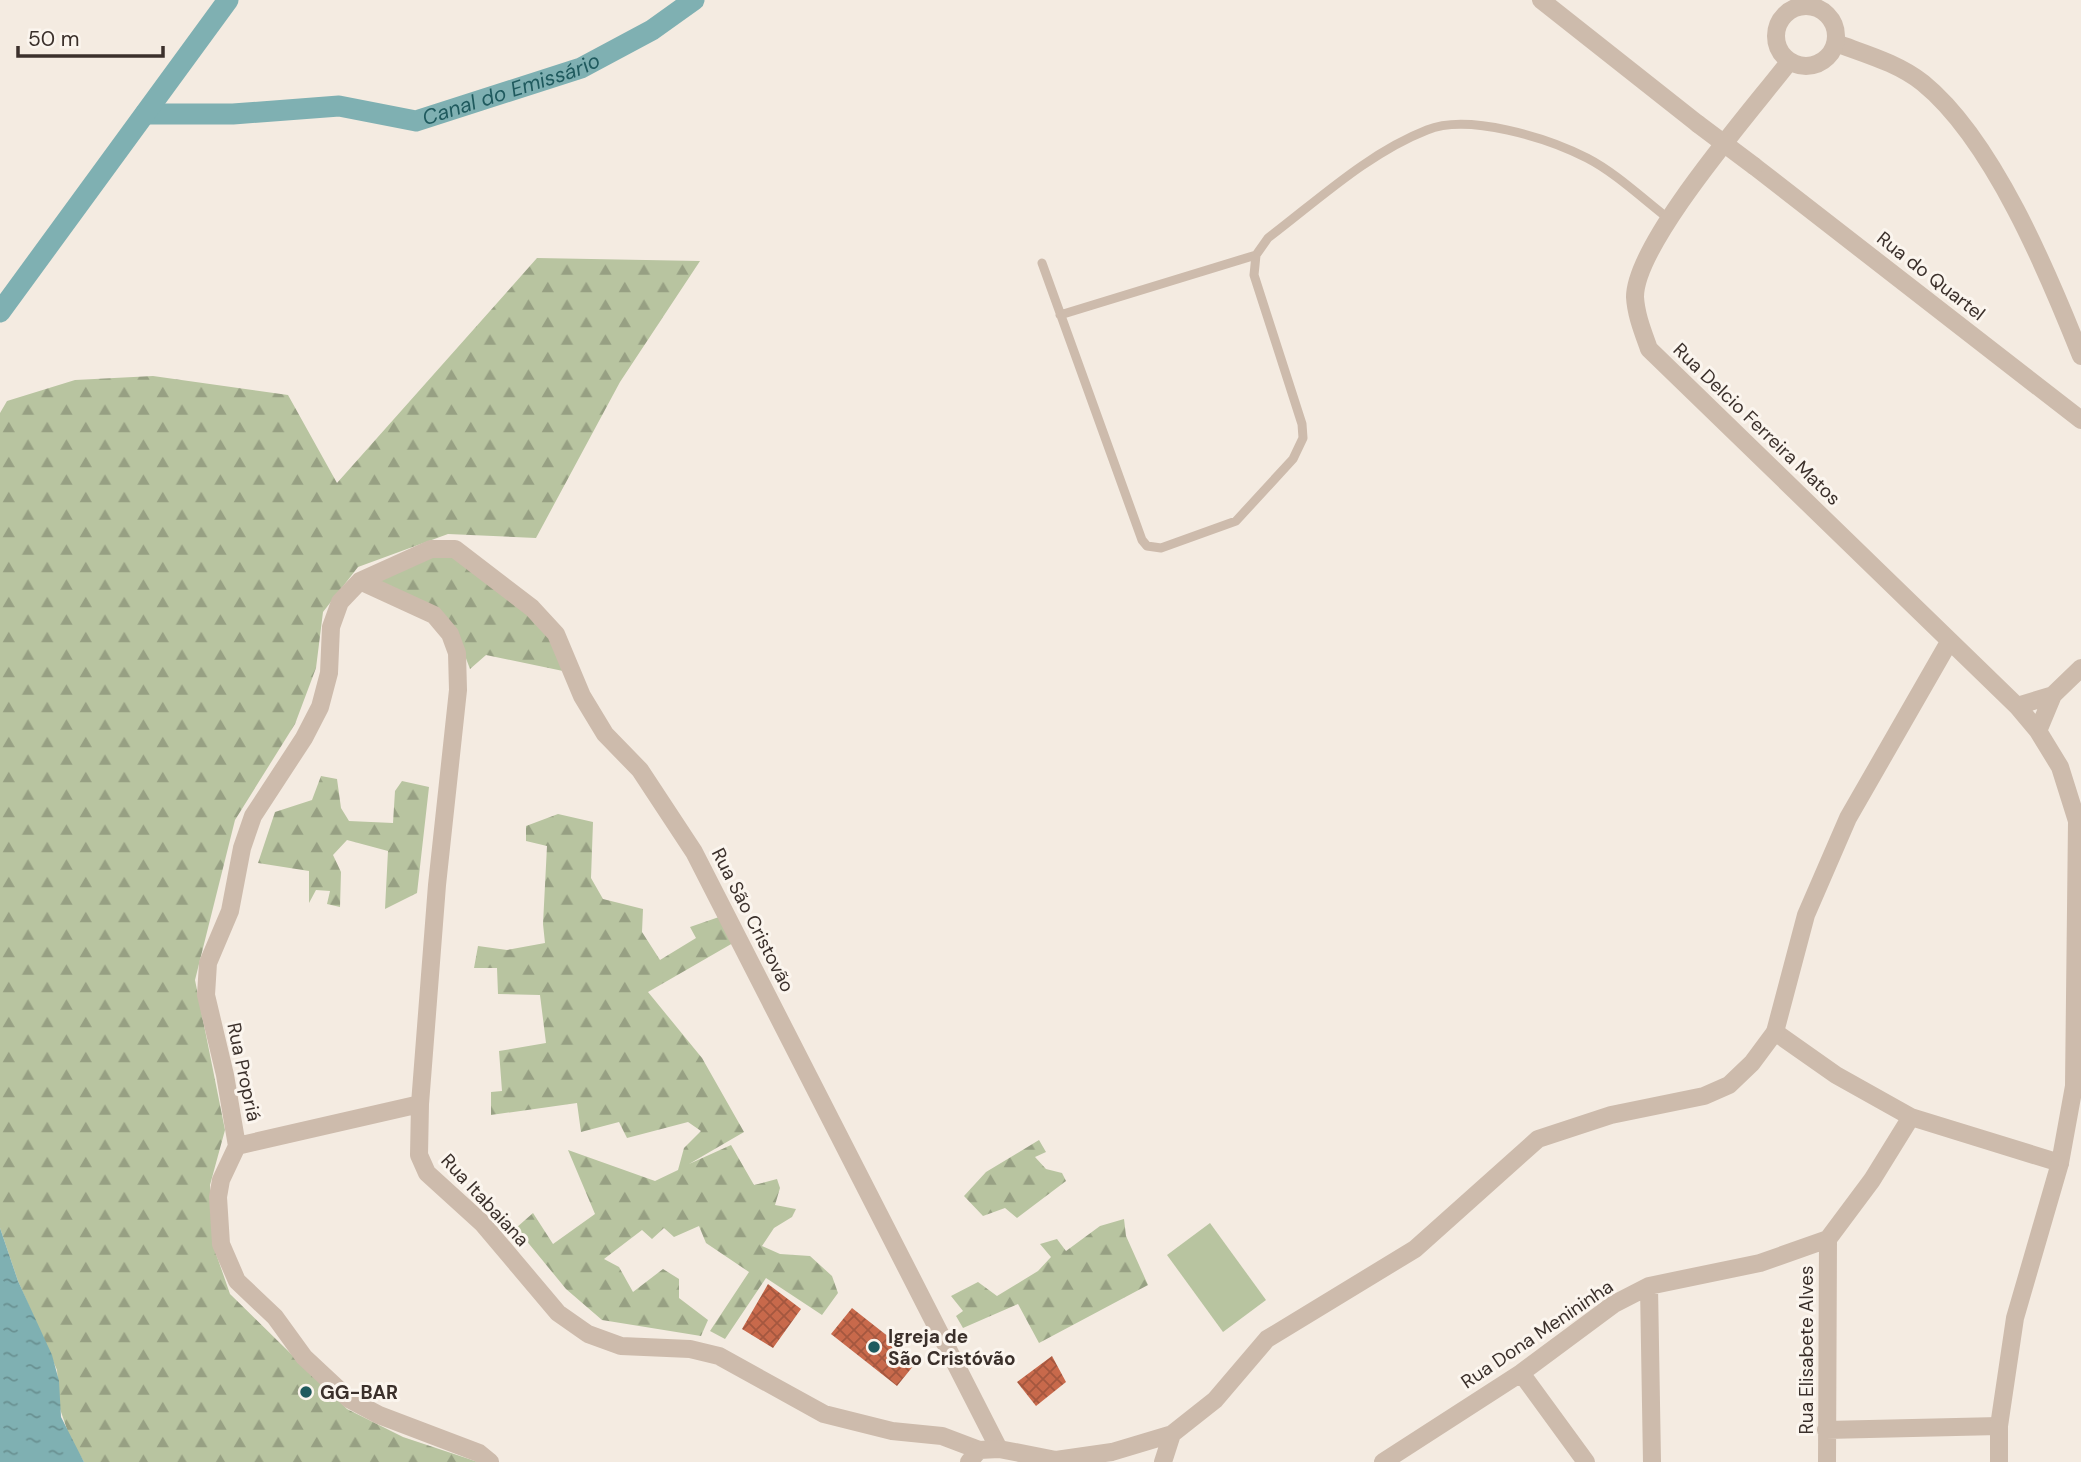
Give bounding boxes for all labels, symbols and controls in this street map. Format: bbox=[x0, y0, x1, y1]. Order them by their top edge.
scale bar bbox=[18, 14, 163, 58]
text: 50 m bbox=[28, 25, 79, 53]
water label: Canal do Emissário bbox=[419, 46, 605, 132]
street label: Rua do Quartel bbox=[1872, 226, 1990, 326]
street label: Rua Delcio Ferreira Matos bbox=[1668, 337, 1846, 511]
street label: Rua São Cristovão bbox=[706, 844, 800, 996]
street label: Rua Propriá bbox=[221, 1020, 267, 1124]
street label: Rua Itabaiana bbox=[436, 1148, 534, 1252]
street label: Rua Elisabete Alves bbox=[1794, 1265, 1819, 1435]
street label: Rua Dona Menininha bbox=[1456, 1274, 1618, 1394]
place label: Igreja de São Cristóvão bbox=[888, 1324, 1016, 1371]
marker: Igreja de São Cristóvão bbox=[866, 1339, 882, 1355]
place label: GG-BAR bbox=[320, 1380, 398, 1405]
marker: GG-BAR bbox=[298, 1384, 314, 1400]

